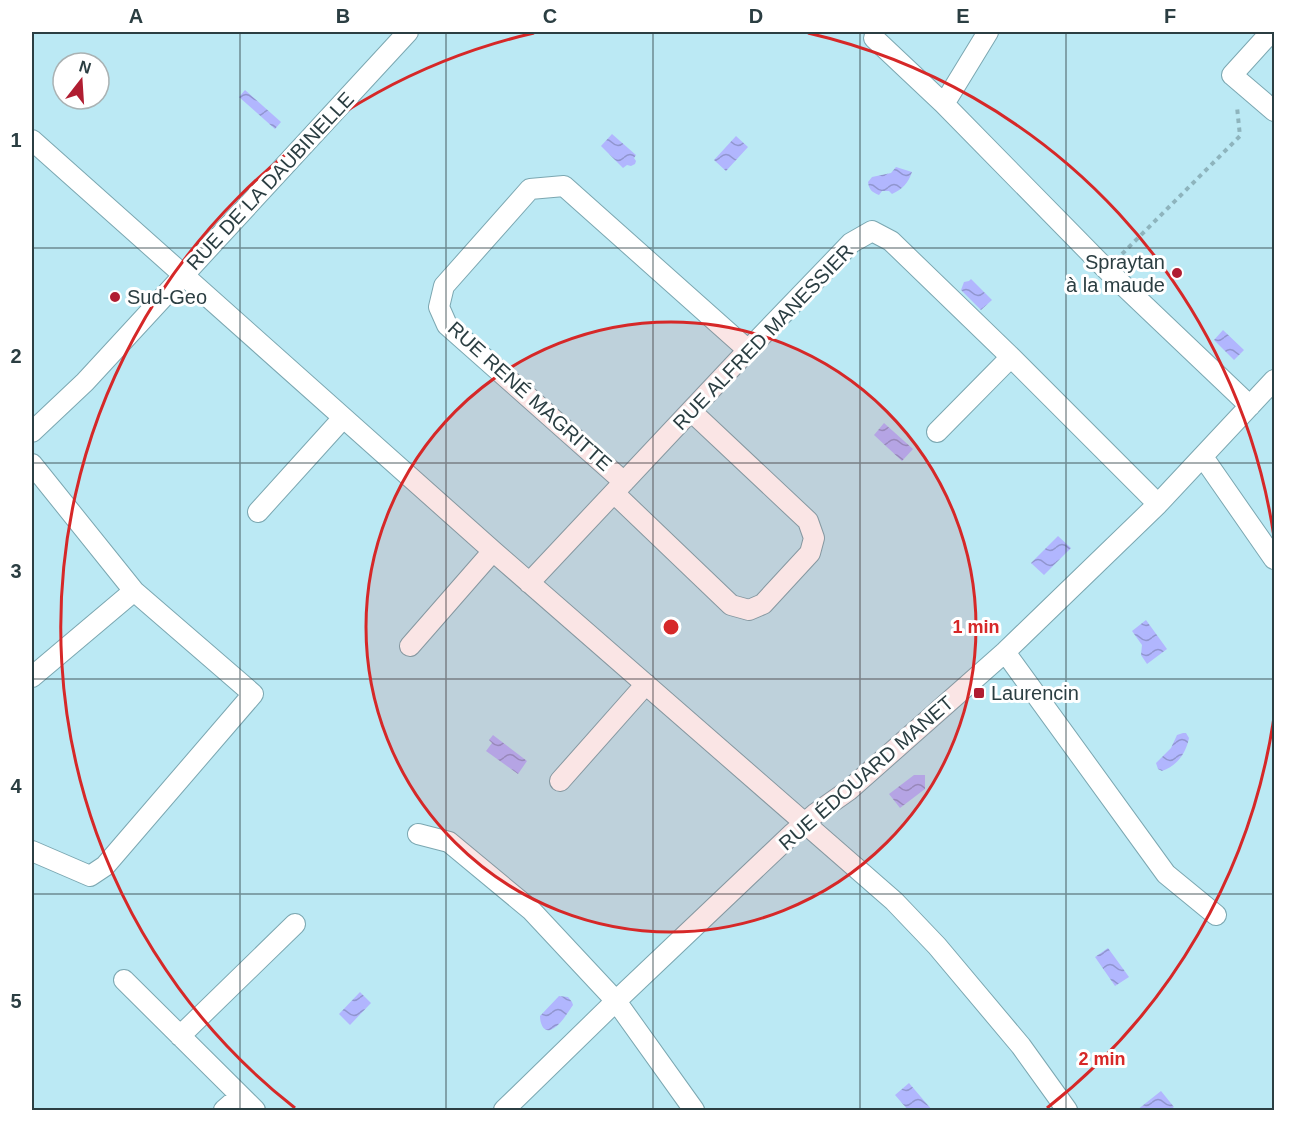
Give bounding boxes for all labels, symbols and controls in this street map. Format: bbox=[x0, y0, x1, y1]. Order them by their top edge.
text: A bbox=[129, 5, 143, 27]
text: B bbox=[336, 5, 350, 27]
text: C bbox=[543, 5, 557, 27]
text: D bbox=[749, 5, 763, 27]
text: E bbox=[956, 5, 970, 27]
text: F bbox=[1164, 5, 1176, 27]
north arrow bbox=[51, 51, 111, 111]
text: N bbox=[77, 57, 93, 77]
street label: RUE DE LA DAUBINELLE bbox=[182, 88, 358, 274]
text: 1 bbox=[10, 129, 22, 151]
street label: RUE ALFRED MANESSIER bbox=[669, 240, 857, 434]
place label: Spraytan à la maude bbox=[1066, 251, 1165, 296]
marker: Spraytan à la maude bbox=[1170, 266, 1184, 280]
place label: Sud-Geo bbox=[127, 286, 207, 308]
marker: Sud-Geo bbox=[108, 290, 122, 304]
street label: RUE RENÉ MAGRITTE bbox=[444, 317, 616, 475]
text: 2 bbox=[10, 345, 22, 367]
text: 3 bbox=[10, 560, 22, 582]
centre of rings bbox=[661, 617, 681, 637]
text: 1 min bbox=[952, 617, 1000, 637]
place label: Laurencin bbox=[991, 682, 1079, 704]
marker: Laurencin bbox=[972, 686, 986, 700]
street label: RUE ÉDOUARD MANET bbox=[774, 691, 958, 855]
text: 4 bbox=[10, 775, 22, 797]
text: 5 bbox=[10, 990, 22, 1012]
text: 2 min bbox=[1078, 1049, 1126, 1069]

